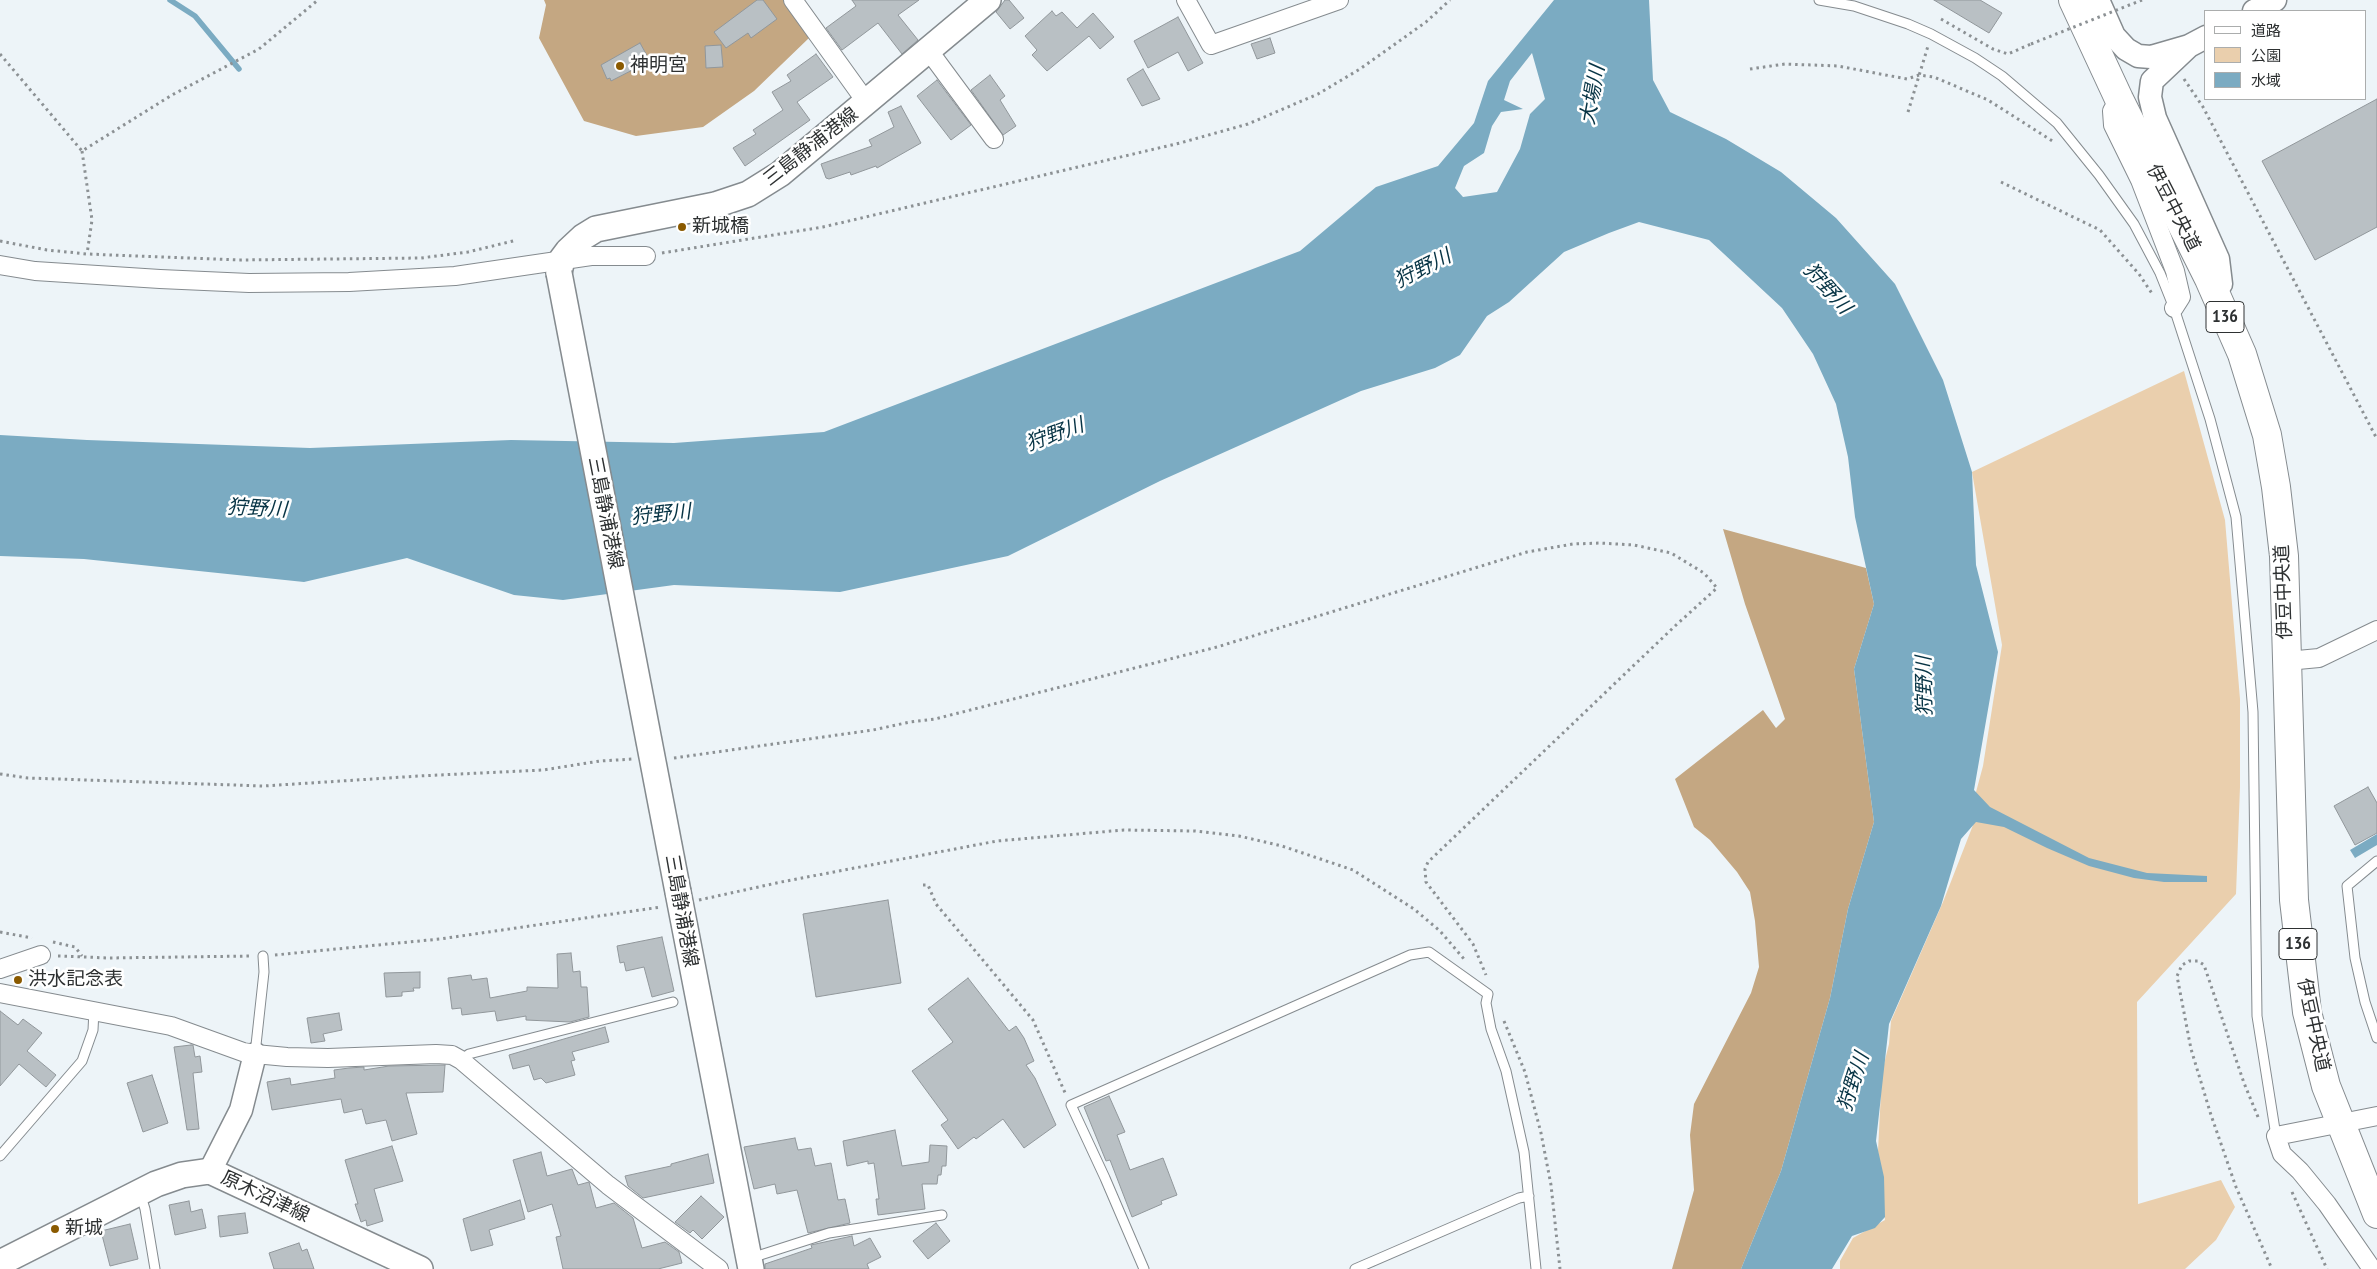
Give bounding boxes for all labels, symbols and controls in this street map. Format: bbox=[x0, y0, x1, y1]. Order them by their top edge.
legend bbox=[2204, 10, 2367, 100]
text: 道路 bbox=[2251, 21, 2281, 40]
text: 公園 bbox=[2251, 46, 2281, 65]
place label: 神明宮 bbox=[630, 55, 687, 77]
marker: 神明宮 bbox=[614, 60, 626, 72]
water label: 大場川 bbox=[1576, 63, 1610, 127]
text: 水域 bbox=[2251, 71, 2281, 90]
street label: 三島静浦港線 bbox=[759, 103, 863, 191]
street label: 伊豆中央道 bbox=[2141, 161, 2205, 255]
place label: 新城橋 bbox=[692, 216, 749, 238]
marker: 新城橋 bbox=[676, 221, 688, 233]
water label: 狩野川 bbox=[1391, 245, 1455, 293]
water label: 狩野川 bbox=[1798, 259, 1856, 319]
road number: 136 bbox=[2206, 302, 2244, 332]
water label: 狩野川 bbox=[1023, 413, 1087, 457]
street label: 三島静浦港線 bbox=[583, 455, 627, 571]
water label: 狩野川 bbox=[226, 495, 288, 523]
water label: 狩野川 bbox=[630, 500, 692, 530]
street label: 伊豆中央道 bbox=[2271, 544, 2297, 640]
water label: 狩野川 bbox=[1912, 656, 1938, 716]
street label: 三島静浦港線 bbox=[660, 853, 702, 969]
road number: 136 bbox=[2279, 929, 2317, 960]
place label: 洪水記念表 bbox=[28, 969, 123, 991]
marker: 洪水記念表 bbox=[12, 974, 24, 986]
street label: 伊豆中央道 bbox=[2292, 976, 2334, 1074]
water label: 狩野川 bbox=[1833, 1050, 1875, 1114]
street label: 原木沼津線 bbox=[217, 1167, 313, 1227]
place label: 新城 bbox=[65, 1218, 103, 1240]
marker: 新城 bbox=[49, 1223, 61, 1235]

